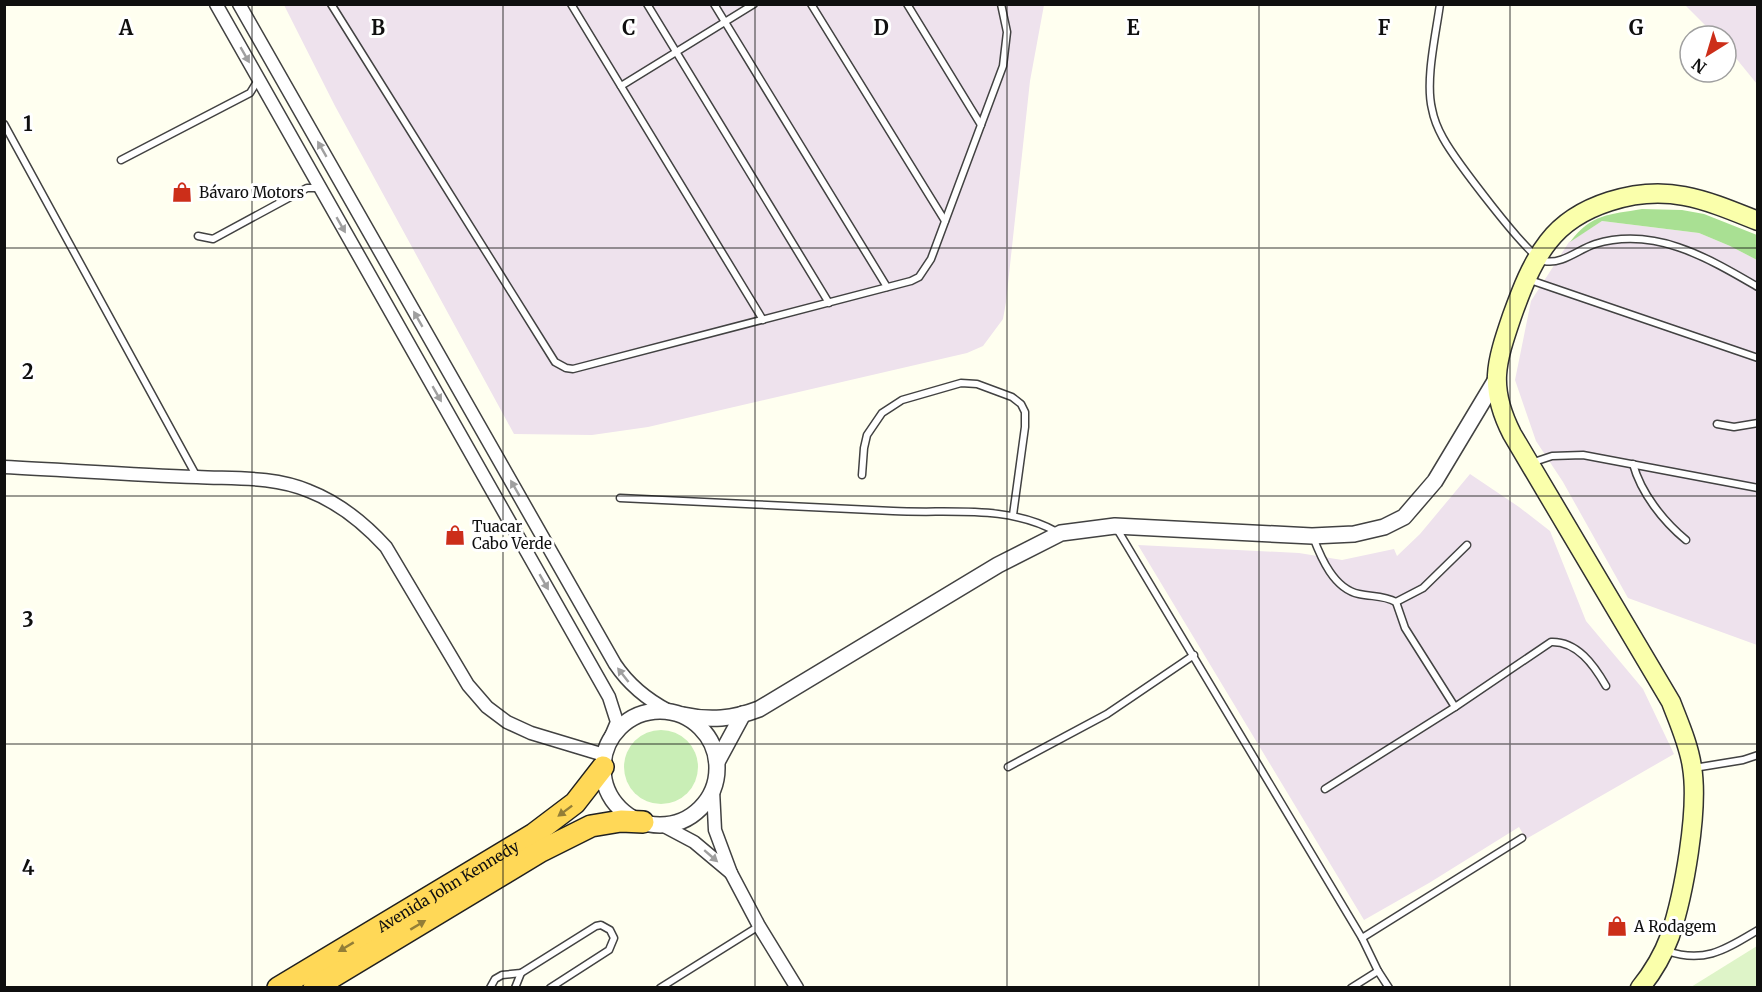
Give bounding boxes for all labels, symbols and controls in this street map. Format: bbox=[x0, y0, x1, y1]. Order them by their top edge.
text: A bbox=[118, 15, 134, 40]
text: B bbox=[371, 15, 385, 40]
text: C bbox=[622, 15, 636, 40]
text: D bbox=[873, 15, 889, 40]
text: E bbox=[1126, 15, 1140, 40]
text: F bbox=[1378, 15, 1391, 40]
text: G bbox=[1629, 15, 1644, 40]
north arrow bbox=[1678, 24, 1738, 84]
one-way arrow bbox=[239, 47, 249, 64]
text: N bbox=[1688, 54, 1710, 78]
text: 1 bbox=[23, 111, 33, 136]
one-way arrow bbox=[317, 141, 327, 158]
shop icon: Bávaro Motors bbox=[170, 180, 194, 204]
place label: Bávaro Motors bbox=[199, 183, 304, 202]
one-way arrow bbox=[336, 217, 346, 234]
one-way arrow bbox=[413, 311, 424, 327]
text: 2 bbox=[22, 359, 34, 384]
one-way arrow bbox=[432, 386, 442, 403]
one-way arrow bbox=[510, 479, 520, 496]
place label: Tuacar Cabo Verde bbox=[472, 517, 552, 553]
shop icon: Tuacar Cabo Verde bbox=[443, 523, 467, 547]
one-way arrow bbox=[539, 574, 549, 591]
text: 3 bbox=[22, 607, 34, 632]
one-way arrow bbox=[617, 667, 630, 683]
one-way arrow bbox=[557, 804, 573, 817]
street label: Avenida John Kennedy bbox=[372, 836, 522, 936]
one-way arrow bbox=[703, 849, 718, 862]
text: 4 bbox=[22, 855, 35, 880]
shop icon: A Rodagem bbox=[1605, 914, 1629, 938]
place label: A Rodagem bbox=[1633, 917, 1716, 936]
one-way arrow bbox=[410, 919, 426, 930]
one-way arrow bbox=[338, 941, 354, 952]

